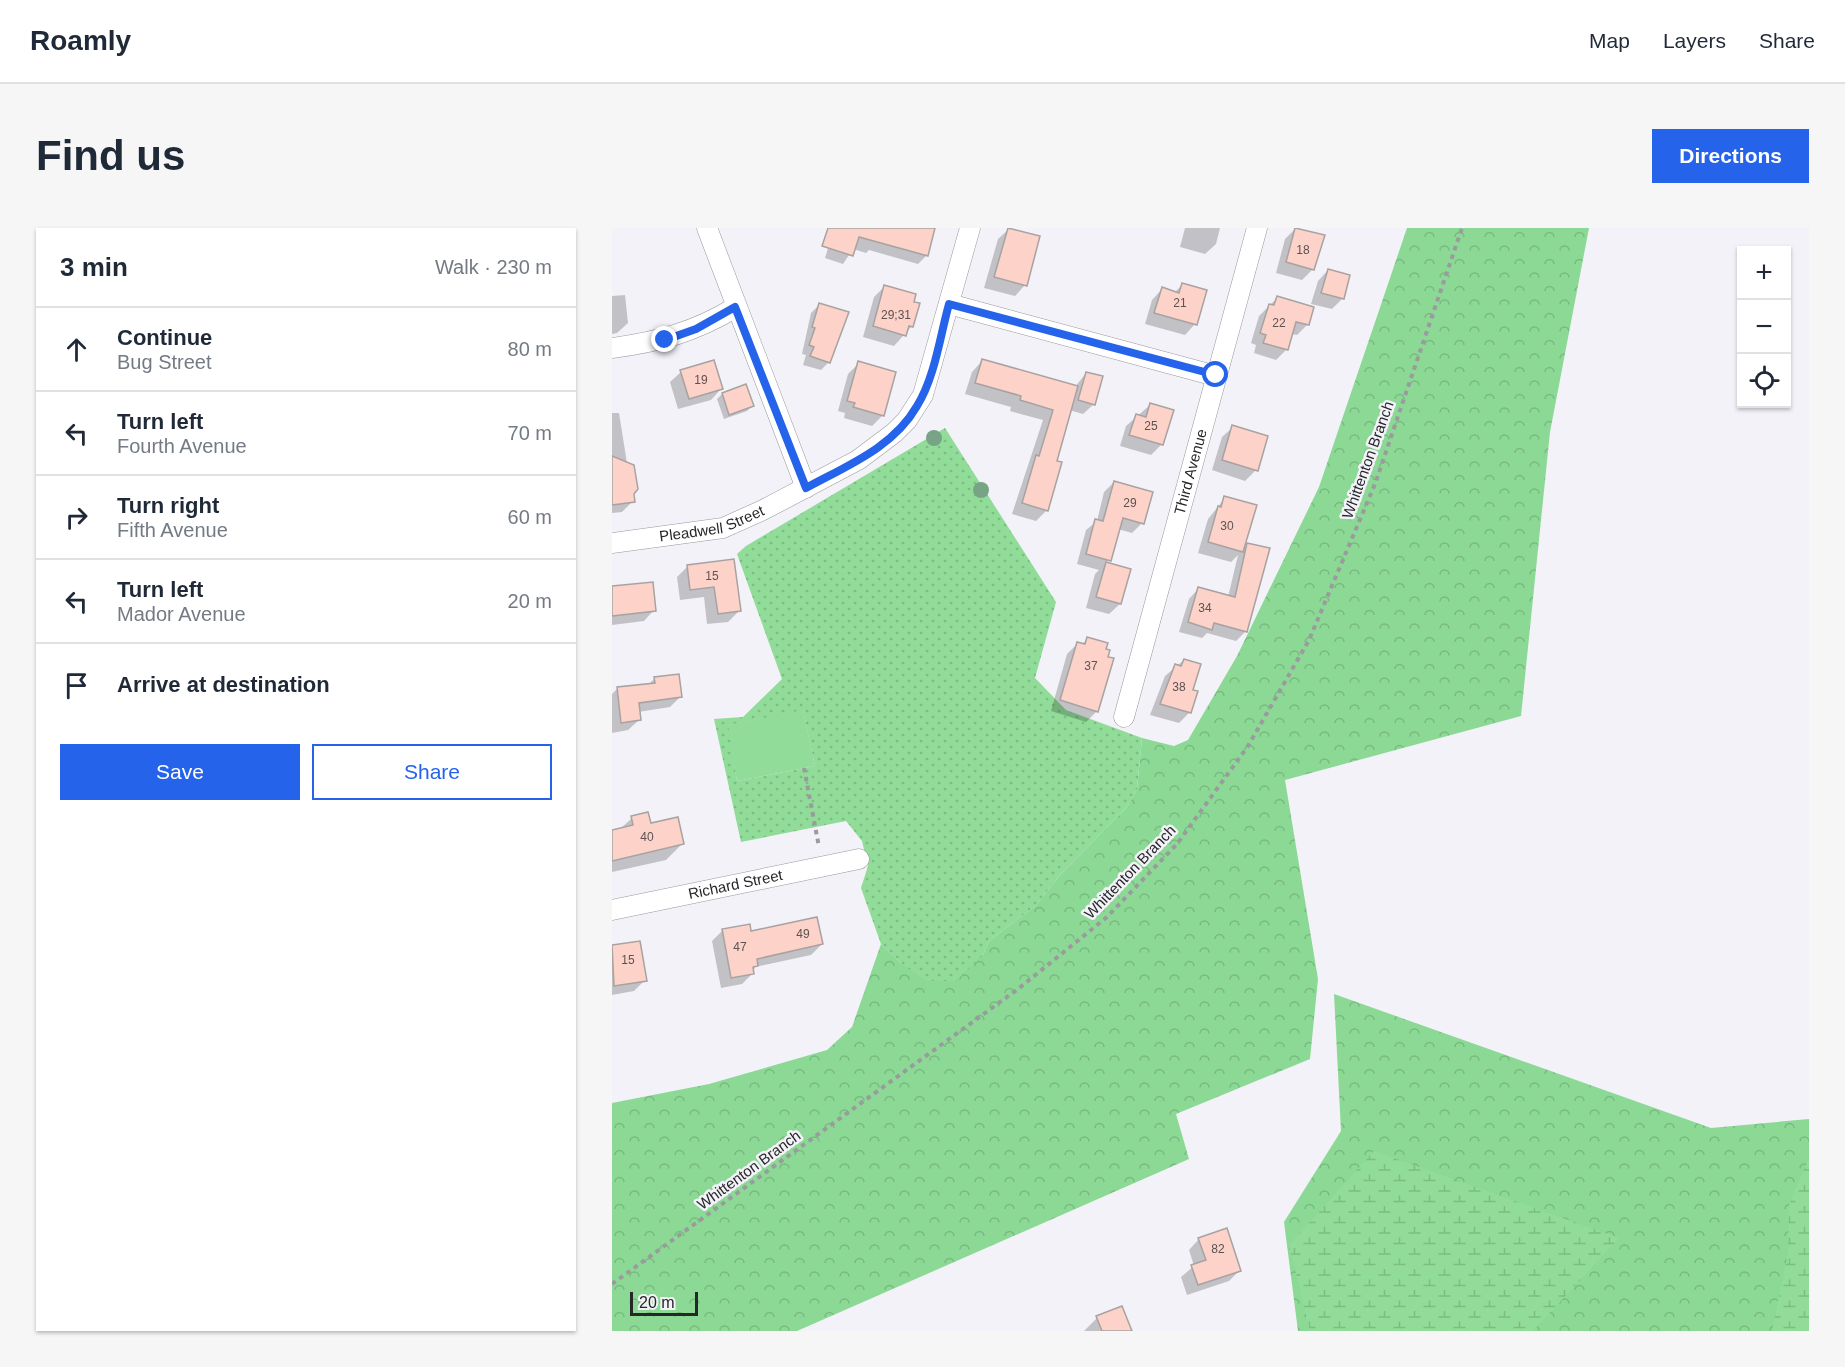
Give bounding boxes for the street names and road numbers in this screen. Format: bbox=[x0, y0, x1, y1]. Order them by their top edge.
street label: Whittenton Branch bbox=[1338, 399, 1397, 521]
street label: Third Avenue bbox=[1170, 427, 1210, 517]
street label: Pleadwell Street bbox=[658, 501, 767, 545]
street label: Whittenton Branch bbox=[1081, 821, 1179, 922]
street label: Richard Street bbox=[687, 866, 785, 902]
street label: Whittenton Branch bbox=[694, 1126, 804, 1213]

